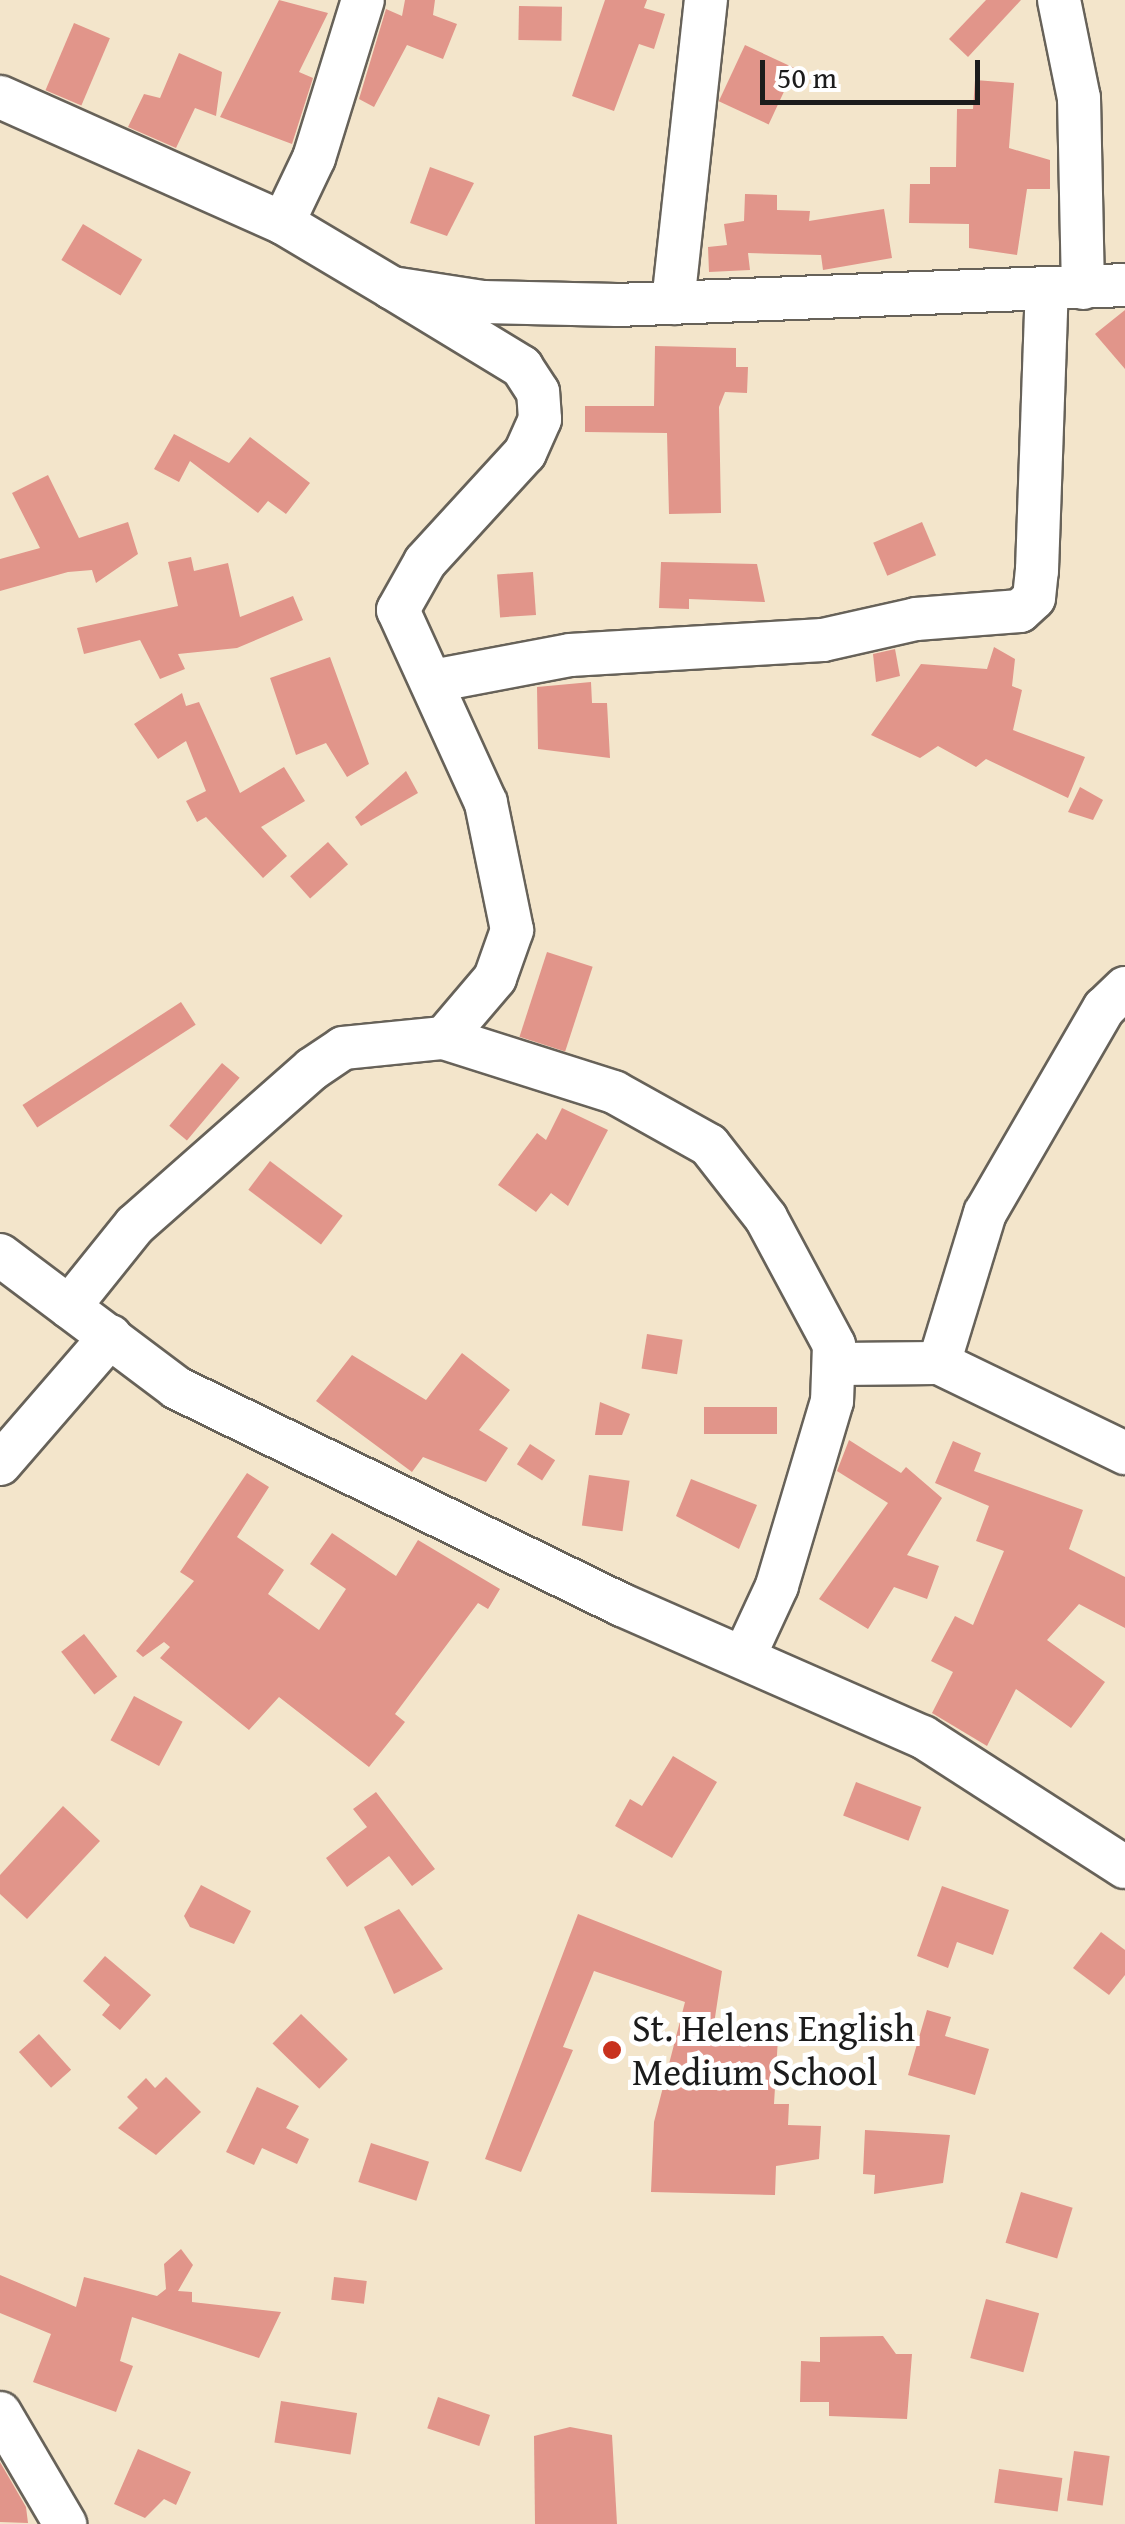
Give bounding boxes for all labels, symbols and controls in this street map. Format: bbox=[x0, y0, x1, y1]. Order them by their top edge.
scale bar bbox=[765, 40, 985, 102]
text: 50 m bbox=[777, 55, 837, 99]
place label: St. Helens English Medium School bbox=[632, 2005, 915, 2094]
marker: St. Helens English Medium School bbox=[601, 2039, 623, 2061]

